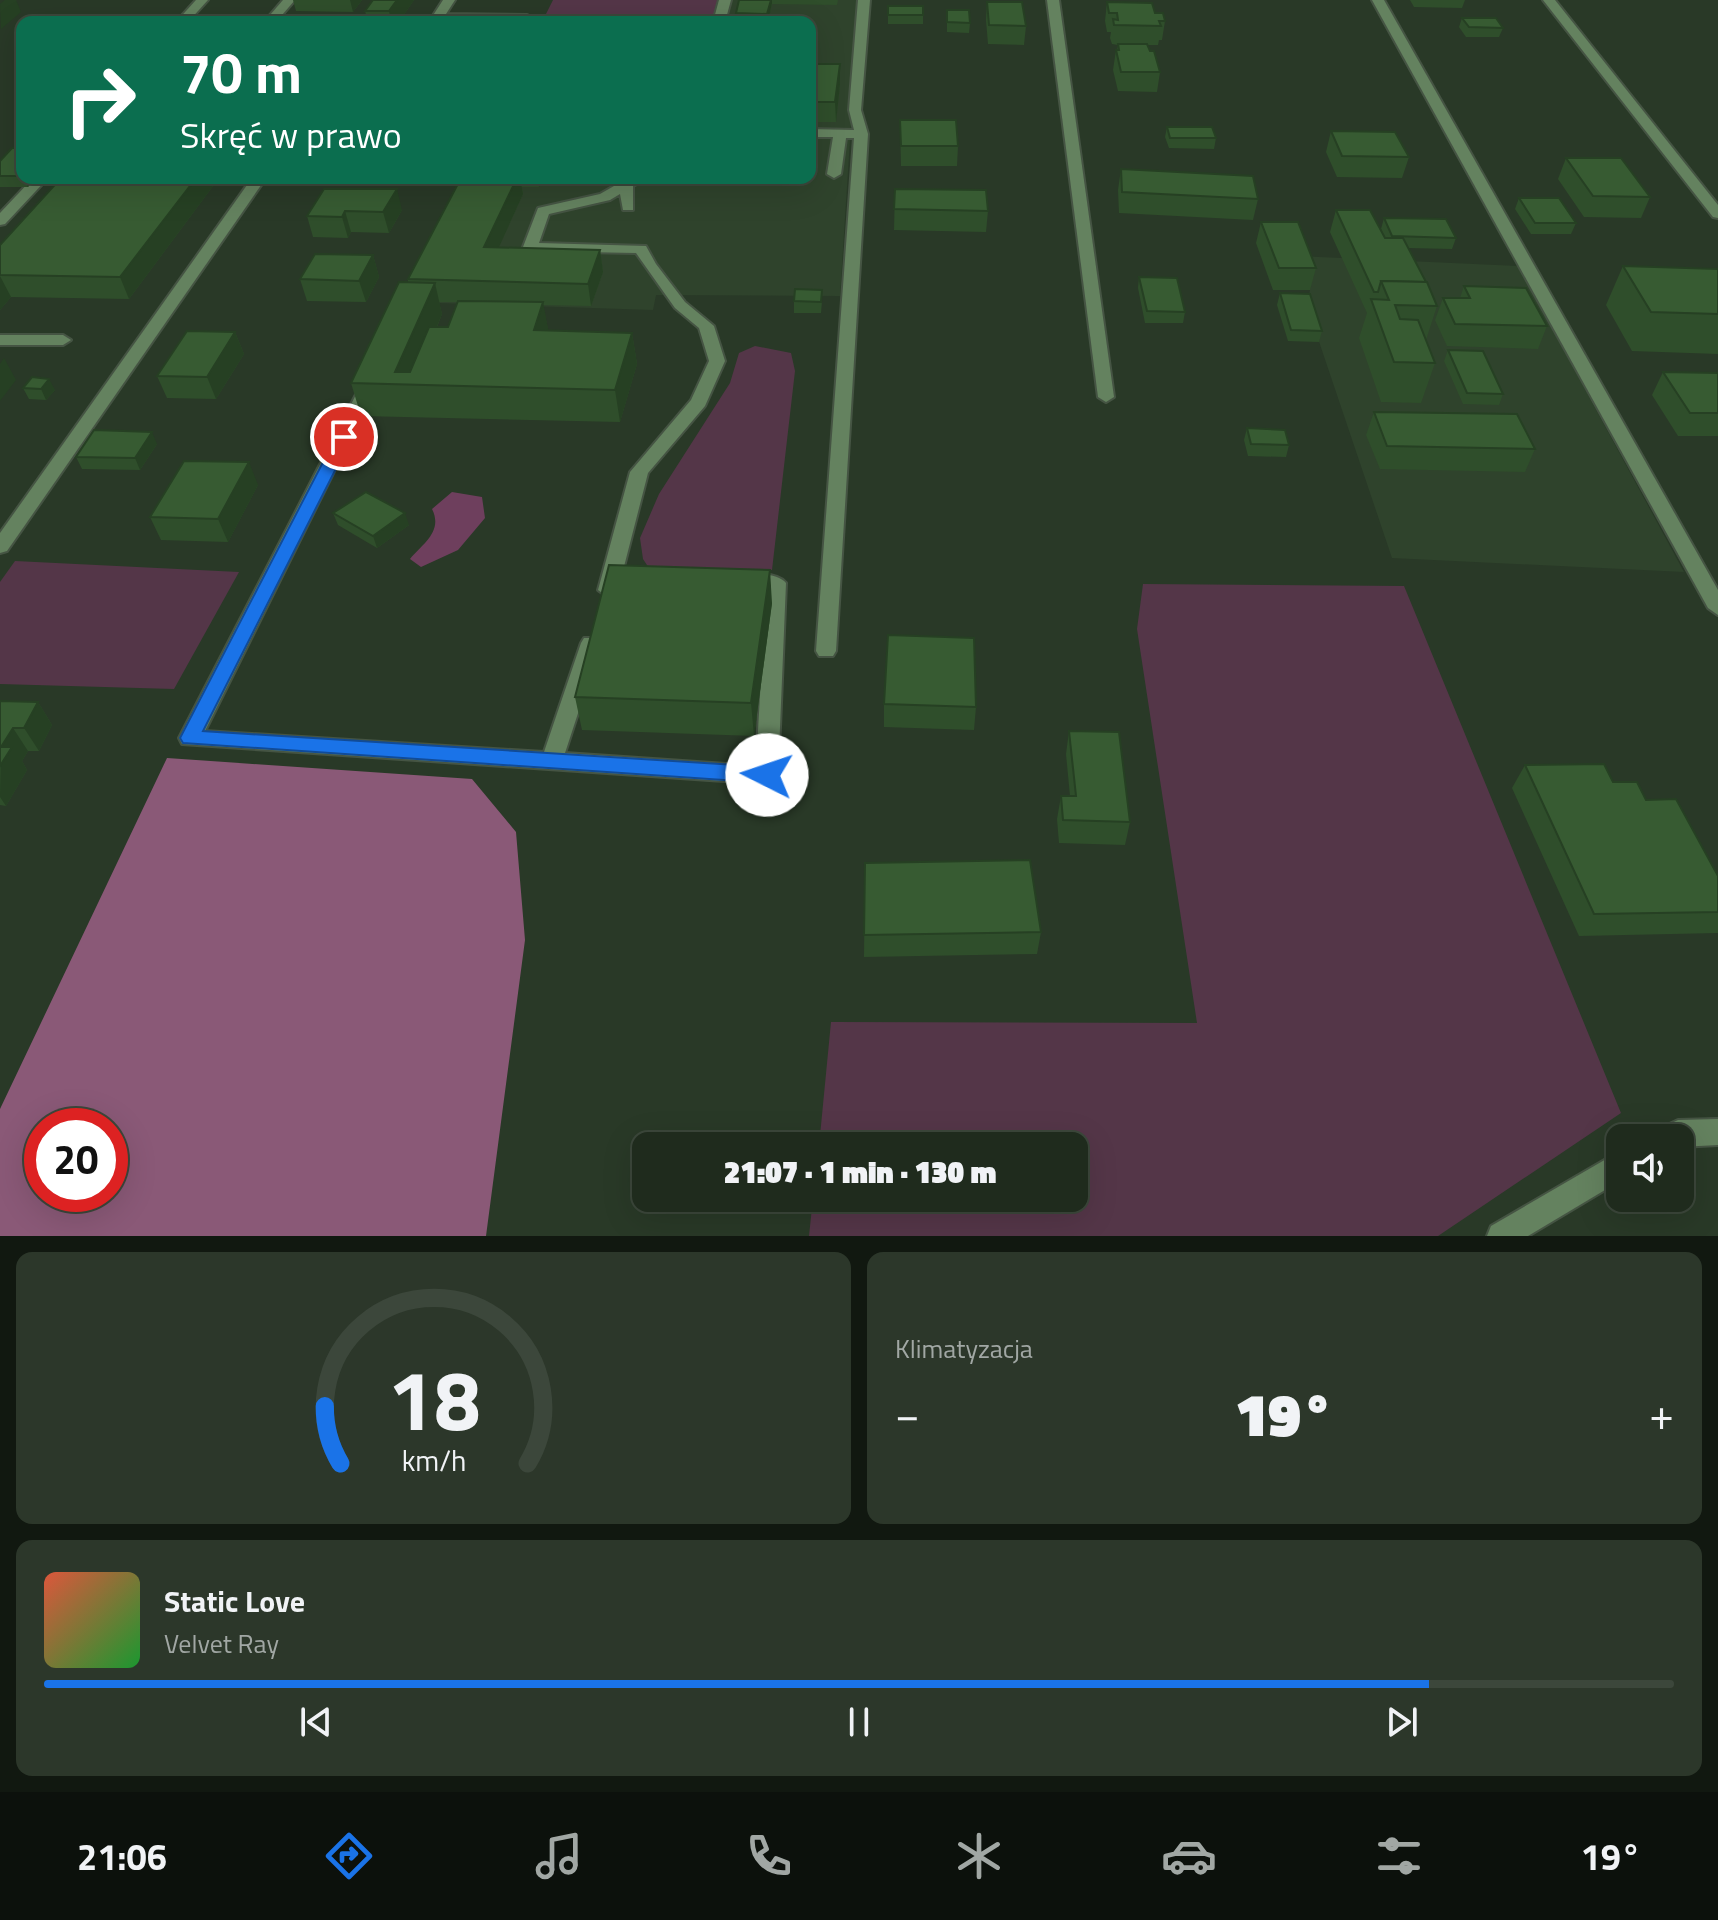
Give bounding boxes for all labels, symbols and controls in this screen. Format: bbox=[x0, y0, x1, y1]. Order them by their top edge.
text: 70 m bbox=[180, 30, 302, 115]
icon: right bbox=[48, 48, 152, 152]
text: Skręć w prawo bbox=[180, 107, 402, 162]
pin bbox=[310, 403, 378, 471]
icon: arrive bbox=[322, 415, 366, 459]
position arrow bbox=[725, 733, 809, 817]
speed limit sign: 20 bbox=[24, 1108, 128, 1212]
map controls bbox=[1606, 1124, 1694, 1212]
button: sound bbox=[1606, 1124, 1694, 1212]
text: 21:07 · 1 min · 130 m bbox=[724, 1149, 996, 1195]
text: Klimatyzacja bbox=[895, 1329, 1033, 1368]
text: 18 bbox=[387, 1336, 480, 1462]
text: 19° bbox=[1235, 1368, 1334, 1459]
text: − bbox=[895, 1380, 920, 1447]
text: + bbox=[1649, 1380, 1674, 1447]
text: km/h bbox=[401, 1439, 466, 1482]
text: Static Love bbox=[164, 1578, 305, 1624]
text: Velvet Ray bbox=[164, 1624, 279, 1663]
icon: previous bbox=[294, 1700, 338, 1744]
icon: pause bbox=[837, 1700, 881, 1744]
icon: next bbox=[1380, 1700, 1424, 1744]
icon: directions bbox=[321, 1828, 377, 1884]
icon: music bbox=[531, 1828, 587, 1884]
icon: phone bbox=[741, 1828, 797, 1884]
icon: climate bbox=[951, 1828, 1007, 1884]
icon: car bbox=[1161, 1828, 1217, 1884]
icon: filters bbox=[1371, 1828, 1427, 1884]
text: 21:06 bbox=[77, 1829, 167, 1884]
text: 19° bbox=[1581, 1829, 1641, 1884]

